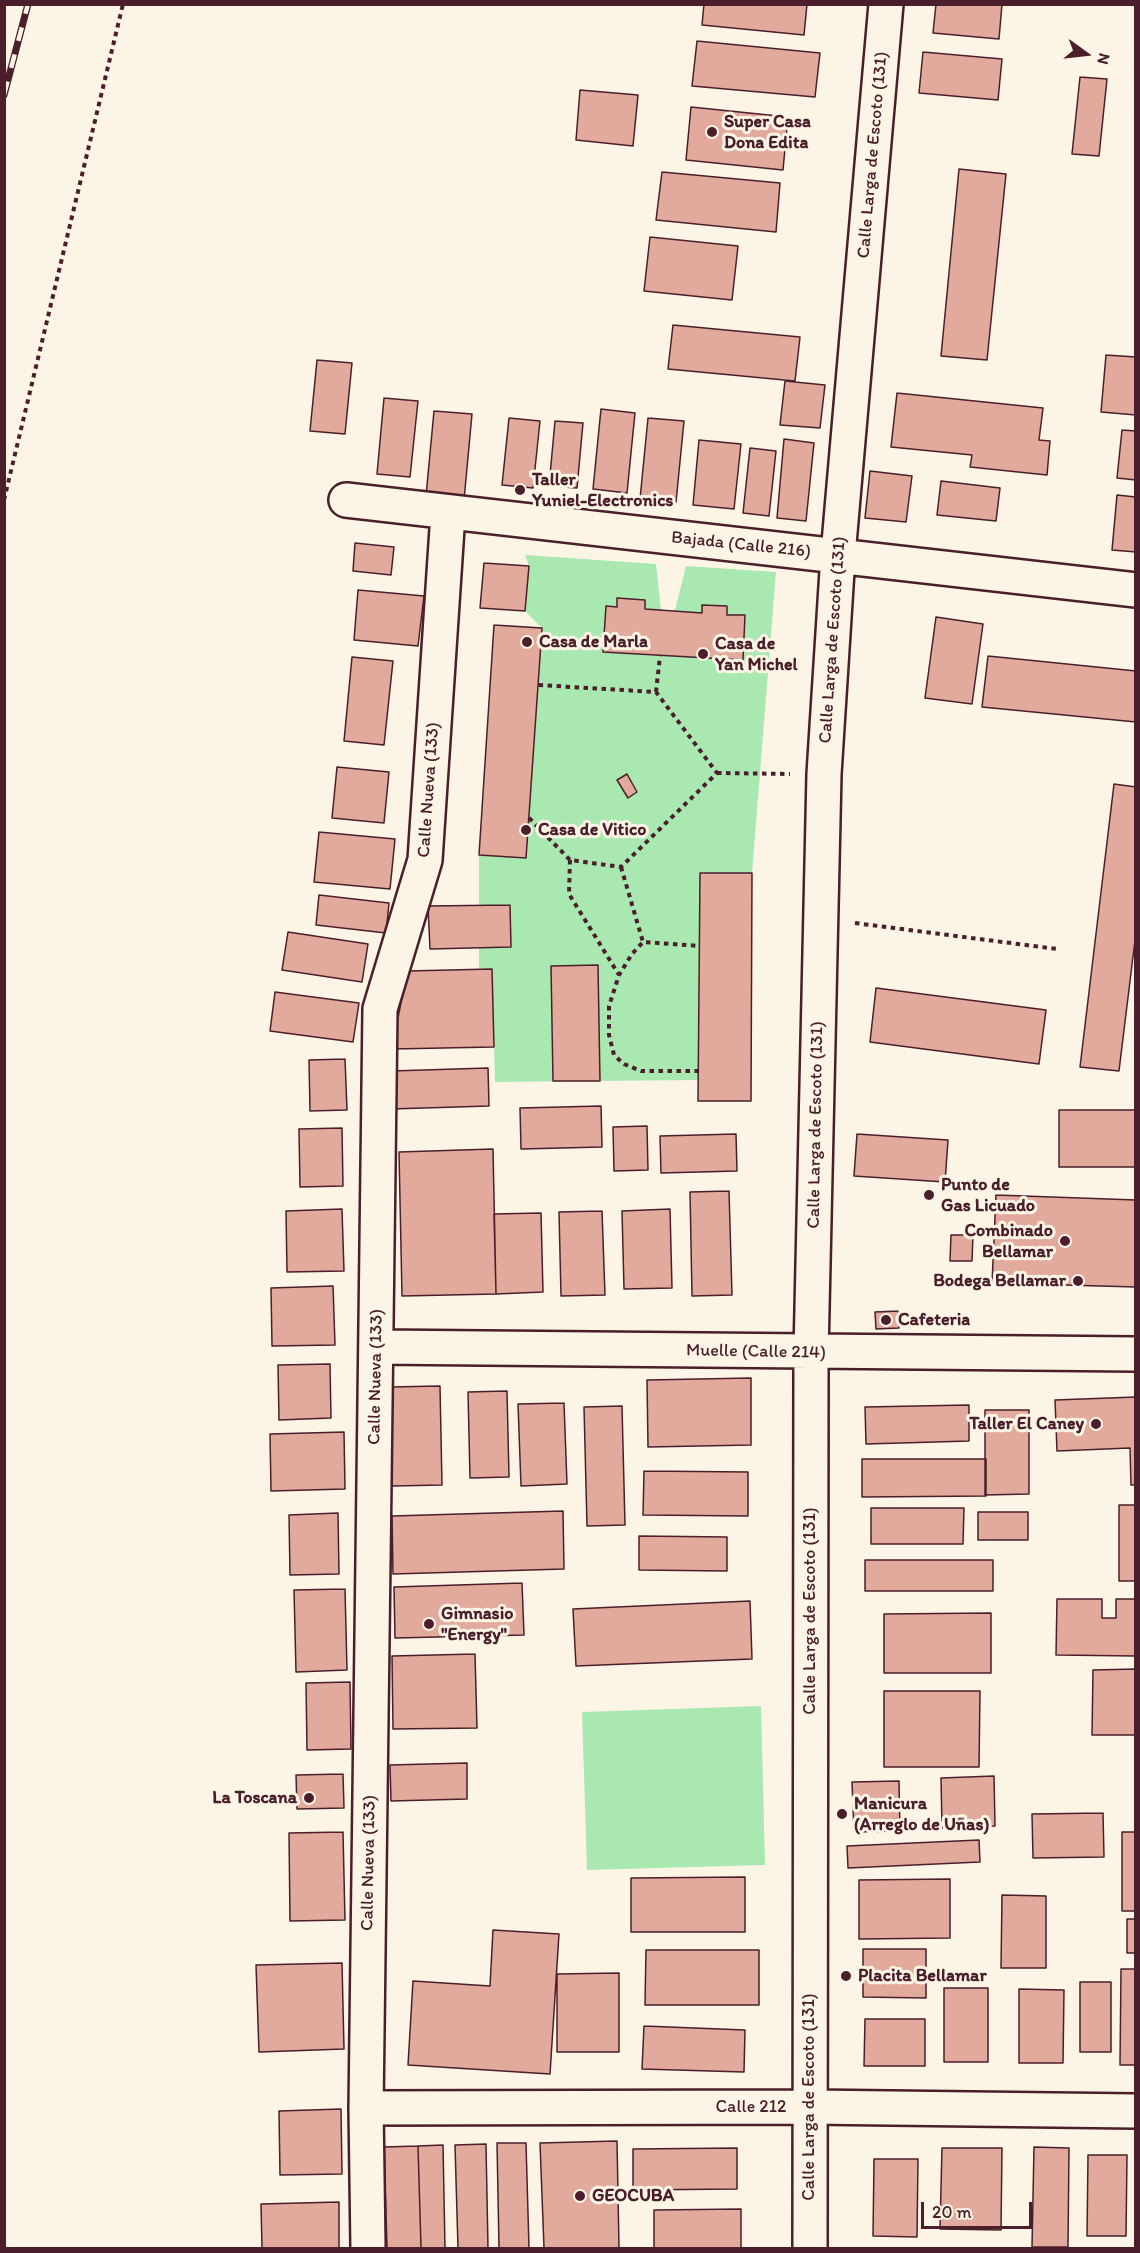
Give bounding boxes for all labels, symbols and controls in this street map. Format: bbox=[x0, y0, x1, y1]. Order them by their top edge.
north arrow bbox=[1056, 24, 1116, 84]
street label: Calle Larga de Escoto (131) bbox=[853, 51, 893, 259]
text: N bbox=[1093, 51, 1114, 66]
place label: Super Casa Dona Edita bbox=[724, 111, 811, 154]
marker: Super Casa Dona Edita bbox=[705, 125, 719, 139]
place label: Taller Yuniel-Electronics bbox=[532, 469, 673, 512]
marker: Taller Yuniel-Electronics bbox=[513, 483, 527, 497]
street label: Bajada (Calle 216) bbox=[670, 527, 812, 563]
street label: Calle Larga de Escoto (131) bbox=[815, 536, 851, 744]
place label: Casa de Marla bbox=[539, 631, 648, 653]
place label: Casa de Yan Michel bbox=[715, 633, 798, 676]
marker: Casa de Marla bbox=[520, 635, 534, 649]
marker: Casa de Yan Michel bbox=[696, 647, 710, 661]
street label: Calle Nueva (133) bbox=[413, 721, 445, 859]
place label: Casa de Vitico bbox=[538, 819, 646, 841]
marker: Casa de Vitico bbox=[519, 823, 533, 837]
street label: Calle Larga de Escoto (131) bbox=[803, 1021, 829, 1229]
place label: Punto de Gas Licuado bbox=[941, 1174, 1035, 1216]
marker: Punto de Gas Licuado bbox=[922, 1188, 936, 1202]
place label: Combinado Bellamar bbox=[964, 1220, 1053, 1262]
marker: Combinado Bellamar bbox=[1058, 1234, 1072, 1248]
place label: Bodega Bellamar bbox=[933, 1270, 1066, 1292]
marker: Bodega Bellamar bbox=[1071, 1274, 1085, 1288]
street label: Calle Nueva (133) bbox=[364, 1309, 388, 1445]
place label: Cafeteria bbox=[898, 1309, 970, 1331]
marker: Cafeteria bbox=[879, 1313, 893, 1327]
street label: Muelle (Calle 214) bbox=[686, 1340, 826, 1364]
place label: Taller El Caney bbox=[969, 1413, 1084, 1435]
marker: Taller El Caney bbox=[1089, 1417, 1103, 1431]
street label: Calle Larga de Escoto (131) bbox=[799, 1507, 821, 1715]
place label: Gimnasio "Energy" bbox=[441, 1603, 514, 1646]
marker: Gimnasio "Energy" bbox=[422, 1617, 436, 1631]
place label: La Toscana bbox=[212, 1787, 297, 1809]
marker: La Toscana bbox=[302, 1791, 316, 1805]
place label: Manicura (Arreglo de Uñas) bbox=[854, 1793, 989, 1836]
street label: Calle Nueva (133) bbox=[357, 1795, 381, 1931]
marker: Manicura (Arreglo de Uñas) bbox=[835, 1807, 849, 1821]
place label: Placita Bellamar bbox=[858, 1965, 987, 1987]
marker: Placita Bellamar bbox=[839, 1969, 853, 1983]
street label: Calle Larga de Escoto (131) bbox=[798, 1993, 820, 2201]
street label: Calle 212 bbox=[715, 2096, 787, 2118]
place label: GEOCUBA bbox=[592, 2185, 674, 2207]
marker: GEOCUBA bbox=[573, 2189, 587, 2203]
scale bar bbox=[924, 2190, 1035, 2228]
text: 20 m bbox=[932, 2201, 972, 2223]

